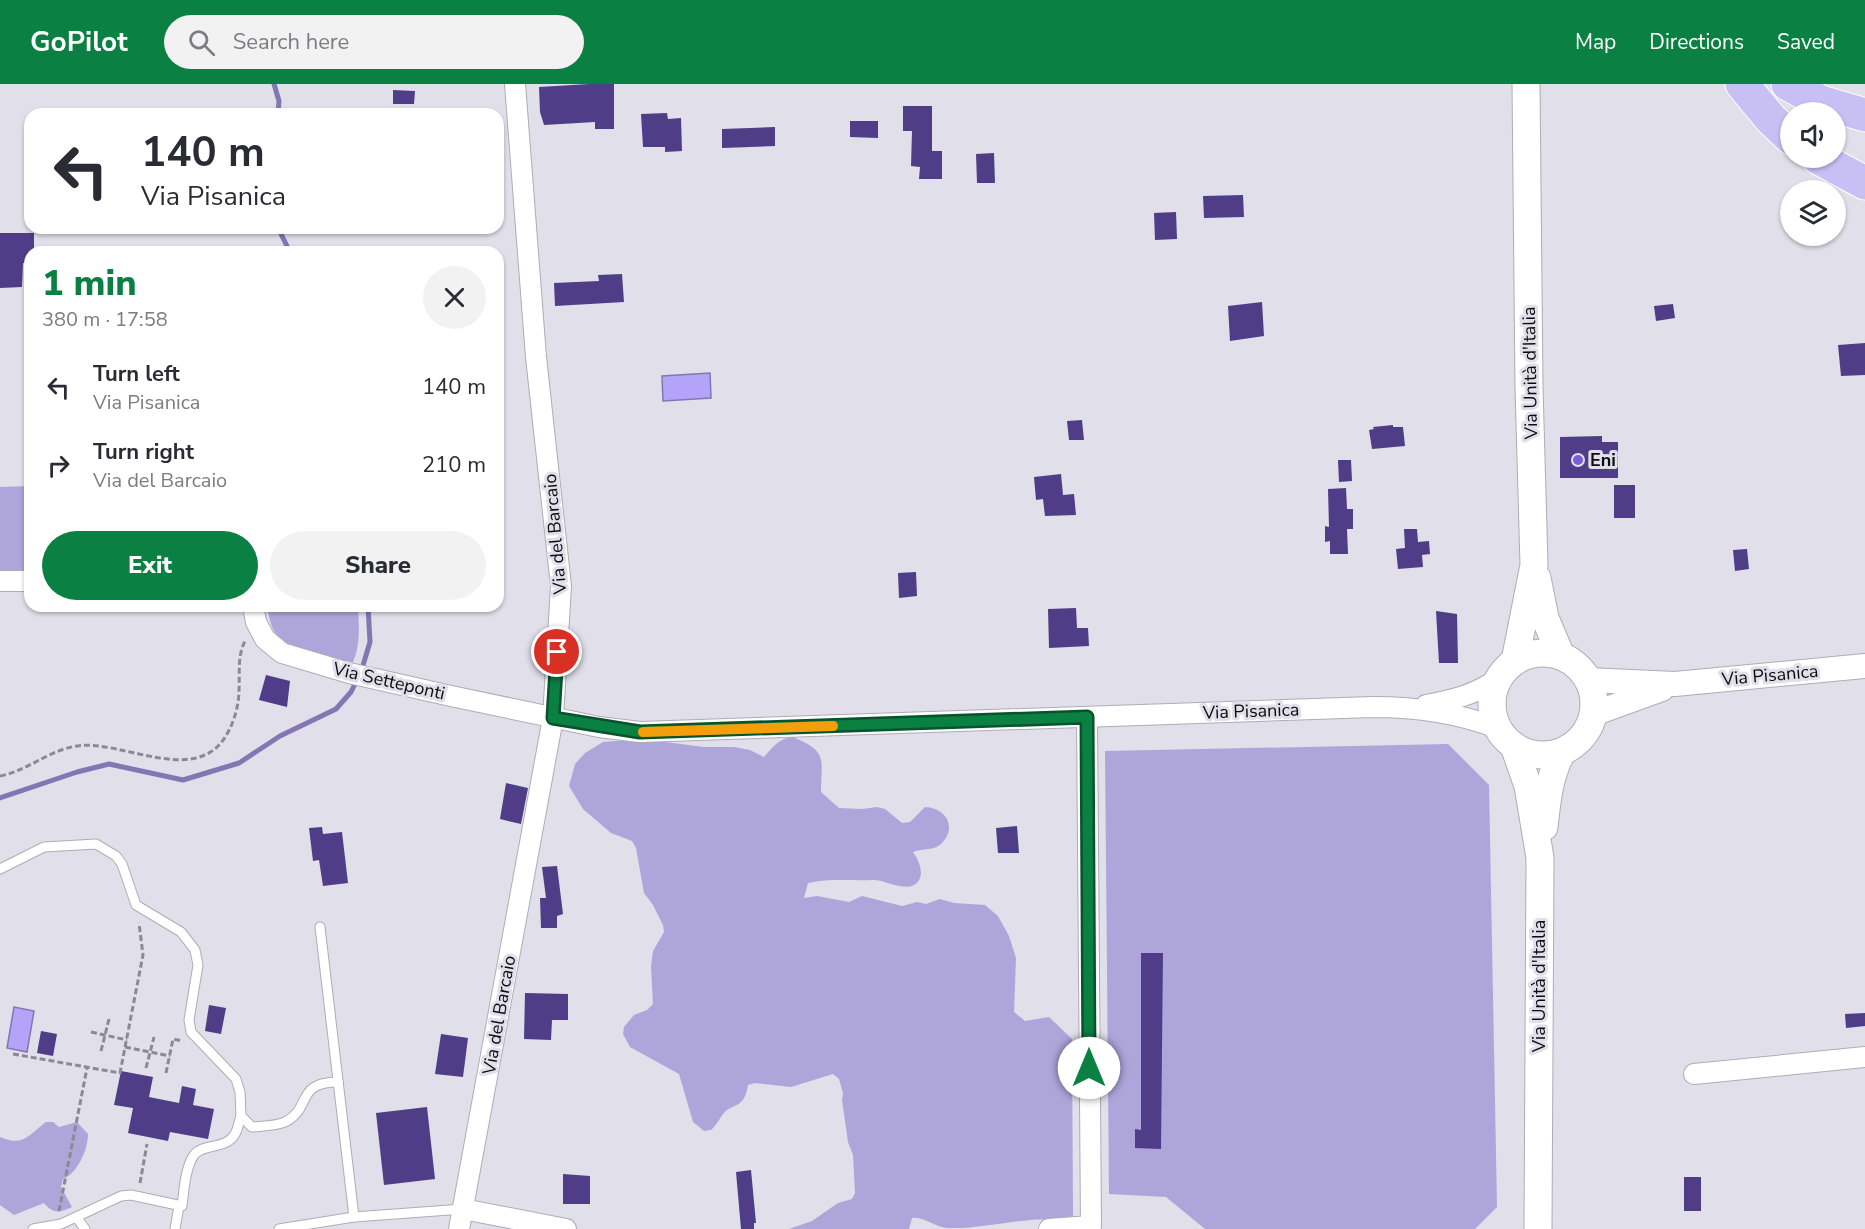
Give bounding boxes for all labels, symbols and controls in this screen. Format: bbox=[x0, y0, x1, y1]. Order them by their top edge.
search box bbox=[164, 15, 584, 69]
text: GoPilot bbox=[30, 23, 128, 61]
icon: search bbox=[185, 26, 218, 59]
text: Search here bbox=[233, 27, 349, 57]
text: Map bbox=[1575, 28, 1616, 56]
text: Directions bbox=[1649, 28, 1744, 56]
text: Saved bbox=[1777, 28, 1835, 56]
map controls bbox=[1780, 102, 1846, 246]
button: sound bbox=[1780, 102, 1846, 168]
text: 140 m bbox=[141, 124, 265, 181]
icon: left bbox=[42, 132, 120, 210]
text: Via Pisanica bbox=[141, 178, 286, 215]
button: layers bbox=[1780, 180, 1846, 246]
text: 1 min bbox=[42, 259, 137, 308]
button: close bbox=[423, 266, 486, 329]
text: 380 m · 17:58 bbox=[42, 306, 168, 333]
street label: Via Unità d'Italia bbox=[1517, 306, 1543, 441]
text: Turn left bbox=[93, 359, 180, 389]
icon: left bbox=[42, 371, 75, 404]
text: 140 m bbox=[422, 372, 486, 402]
text: Via Pisanica bbox=[93, 389, 200, 416]
text: Turn right bbox=[93, 437, 194, 467]
place label: Eni bbox=[1590, 448, 1616, 472]
icon: right bbox=[42, 449, 75, 482]
text: 210 m bbox=[422, 450, 486, 480]
marker: Eni bbox=[1571, 453, 1585, 467]
text: Via del Barcaio bbox=[93, 467, 227, 494]
street label: Via del Barcaio bbox=[538, 473, 572, 596]
button: Exit bbox=[42, 531, 258, 600]
button: Share bbox=[270, 531, 486, 600]
pin bbox=[531, 626, 582, 677]
icon: arrive bbox=[540, 635, 573, 668]
street label: Via Setteponti bbox=[330, 656, 447, 706]
street label: Via Pisanica bbox=[1720, 659, 1819, 691]
street label: Via Pisanica bbox=[1201, 697, 1300, 725]
street label: Via Unità d'Italia bbox=[1527, 920, 1551, 1053]
street label: Via del Barcaio bbox=[477, 953, 521, 1078]
position arrow bbox=[1057, 1036, 1121, 1100]

